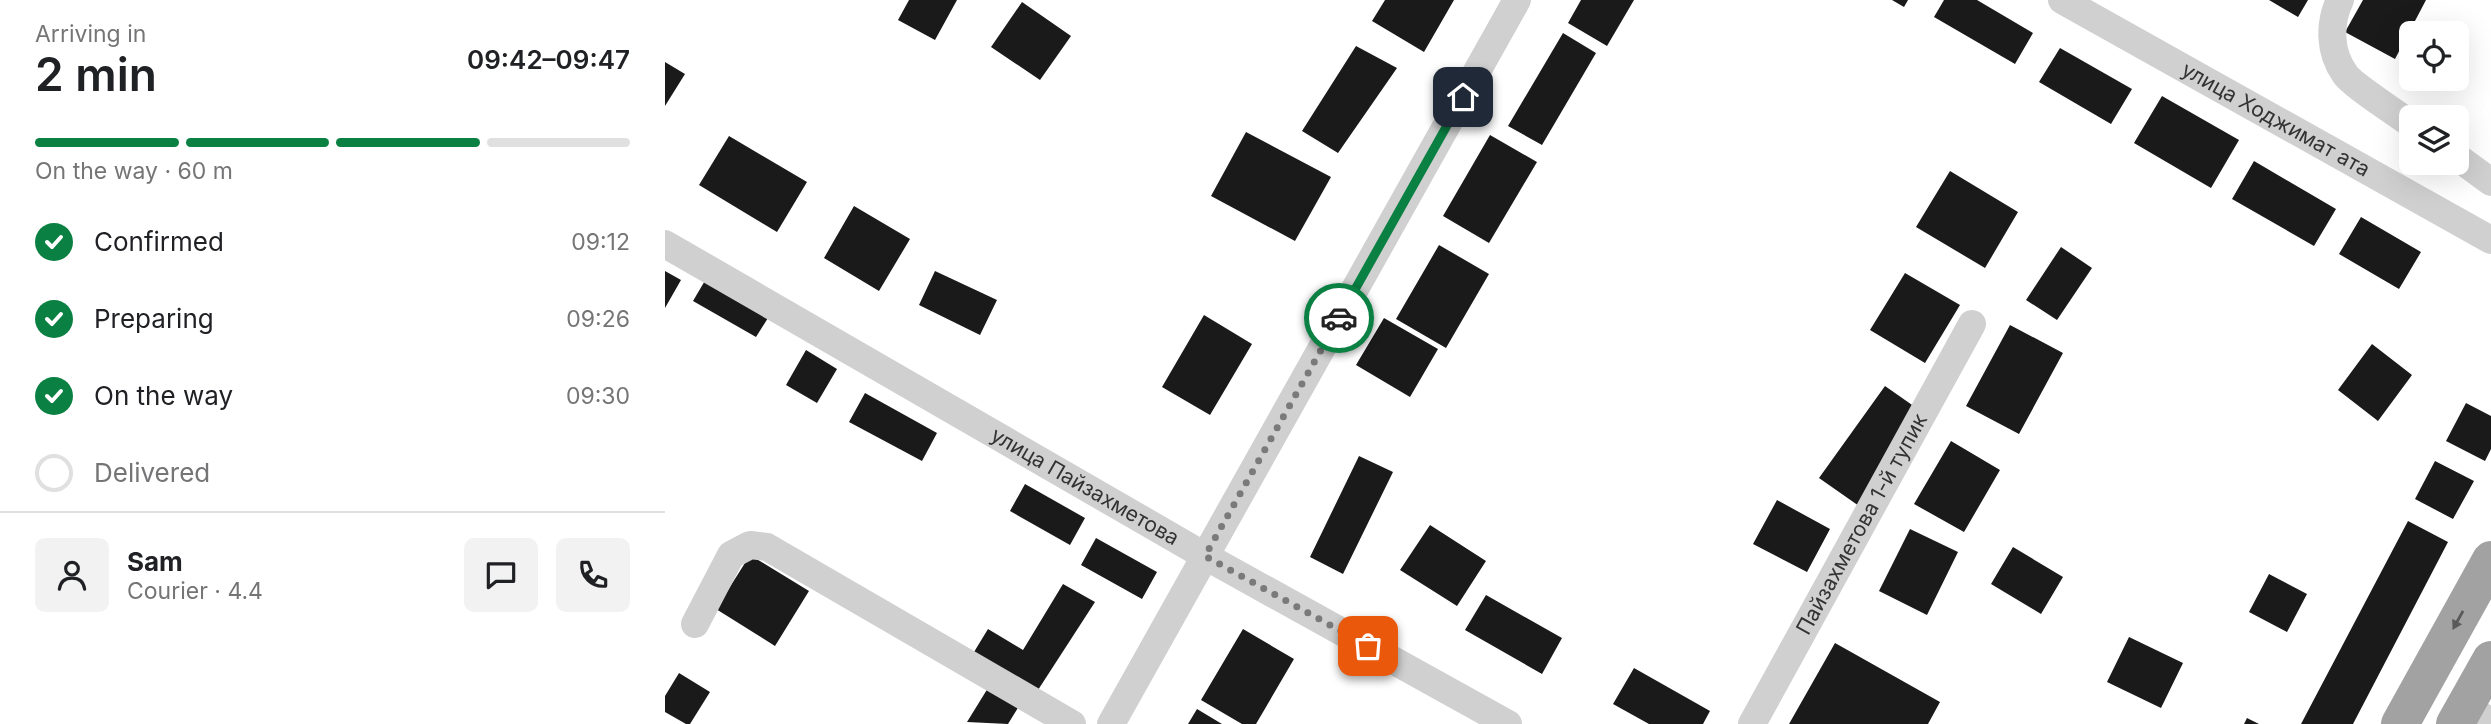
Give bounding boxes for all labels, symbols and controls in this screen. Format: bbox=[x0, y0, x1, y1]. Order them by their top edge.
text: Arriving in bbox=[35, 20, 146, 48]
map controls bbox=[2399, 21, 2469, 175]
button: locate bbox=[2399, 21, 2469, 91]
text: 09:42–09:47 bbox=[467, 44, 630, 75]
text: 2 min bbox=[35, 46, 157, 102]
street label: улица Ходжимат ата bbox=[2178, 57, 2375, 182]
pin bbox=[1433, 67, 1493, 127]
icon: home bbox=[1444, 78, 1482, 116]
button: layers bbox=[2399, 105, 2469, 175]
text: On the way · 60 m bbox=[35, 157, 233, 185]
icon: check bbox=[35, 223, 73, 261]
text: Confirmed bbox=[94, 226, 224, 257]
text: 09:12 bbox=[571, 228, 630, 256]
courier bbox=[1304, 283, 1374, 353]
icon: car bbox=[1320, 299, 1358, 337]
icon: check bbox=[35, 300, 73, 338]
text: Preparing bbox=[94, 303, 214, 334]
text: 09:26 bbox=[566, 305, 630, 333]
icon: check bbox=[35, 377, 73, 415]
text: On the way bbox=[94, 380, 233, 411]
text: 09:30 bbox=[566, 382, 630, 410]
street label: Пайзахметова 1-й тупик bbox=[1791, 409, 1932, 639]
street label: улица Пайзахметова bbox=[987, 422, 1184, 550]
text: Delivered bbox=[94, 457, 210, 488]
button: person bbox=[35, 538, 109, 612]
button: chat bbox=[464, 538, 538, 612]
button: phone bbox=[556, 538, 630, 612]
text: Sam bbox=[127, 546, 183, 577]
text: Courier · 4.4 bbox=[127, 577, 263, 605]
one-way arrow bbox=[2452, 610, 2464, 630]
pin bbox=[1338, 616, 1398, 676]
icon: bag bbox=[1349, 627, 1387, 665]

